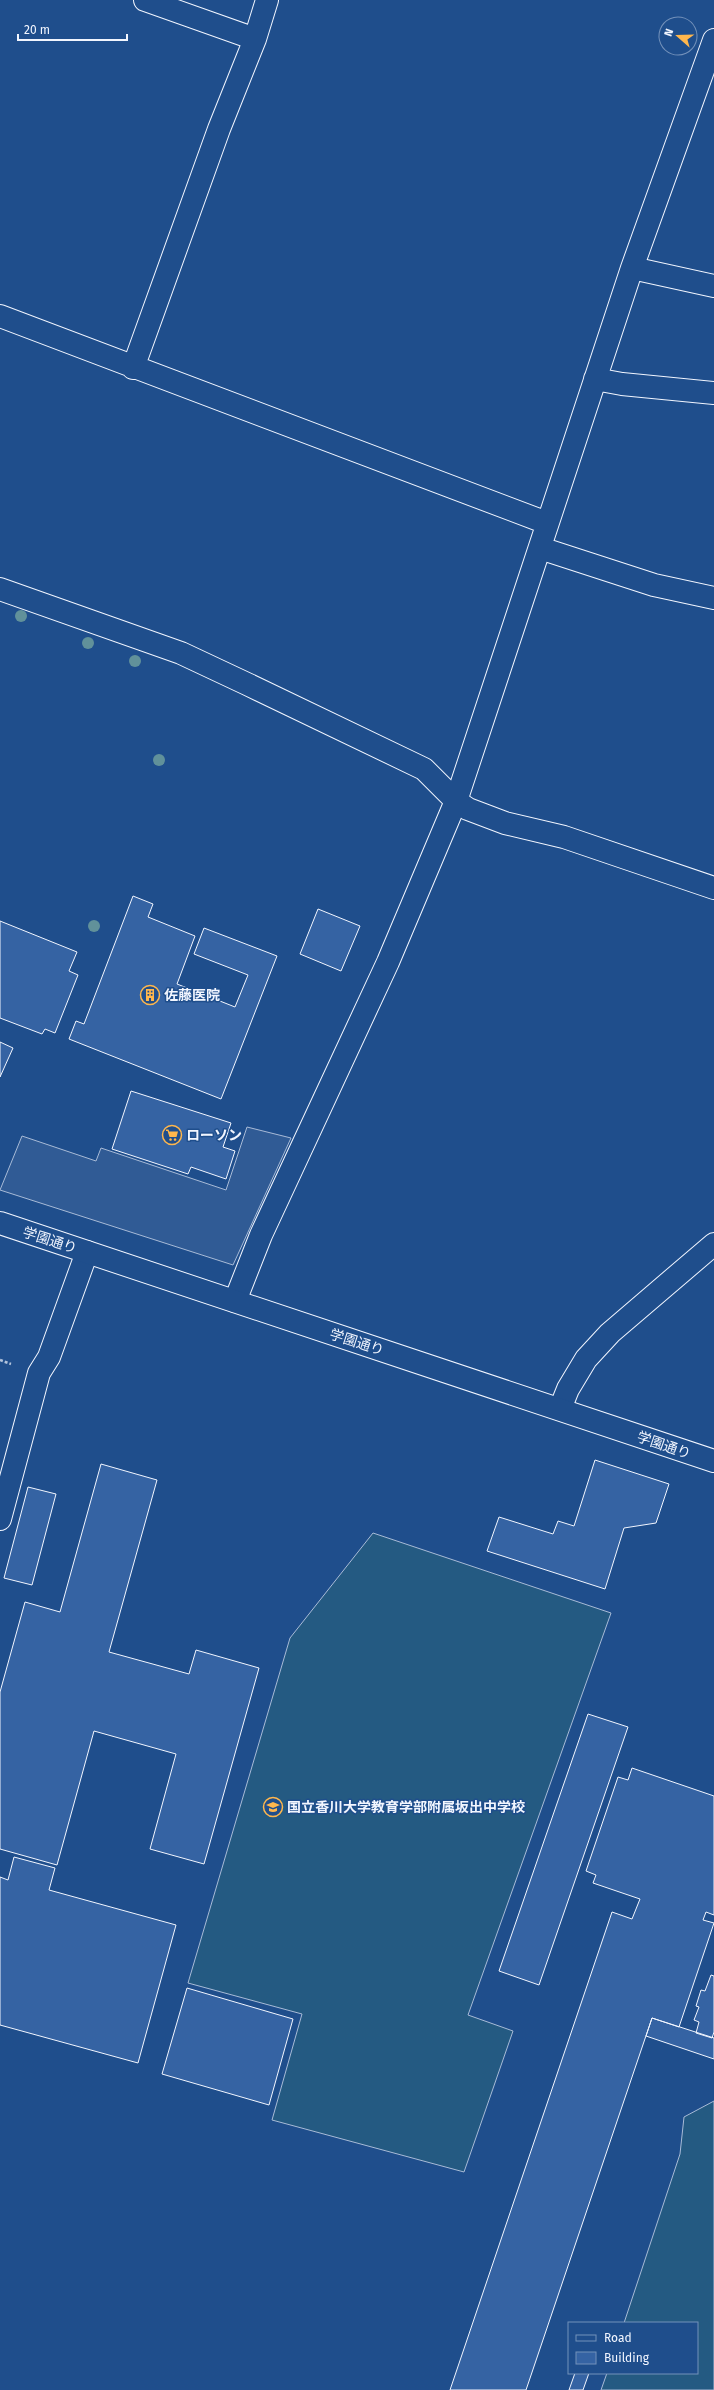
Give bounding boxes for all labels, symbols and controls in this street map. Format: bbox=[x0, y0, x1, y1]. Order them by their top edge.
scale bar bbox=[18, 16, 127, 42]
north arrow bbox=[658, 16, 698, 56]
text: 20 m bbox=[24, 23, 50, 37]
text: N bbox=[662, 27, 676, 38]
building icon: 佐藤医院 bbox=[139, 984, 161, 1006]
place label: 佐藤医院 bbox=[164, 987, 220, 1004]
supermarket icon: ローソン bbox=[161, 1124, 183, 1146]
place label: ローソン bbox=[186, 1127, 242, 1144]
street label: 学園通り bbox=[21, 1224, 79, 1257]
street label: 学園通り bbox=[328, 1326, 386, 1359]
street label: 学園通り bbox=[635, 1428, 693, 1463]
school or university icon: 国立香川大学教育学部附属坂出中学校 bbox=[262, 1796, 284, 1818]
place label: 国立香川大学教育学部附属坂出中学校 bbox=[287, 1799, 525, 1816]
legend bbox=[568, 2322, 698, 2374]
text: Road bbox=[604, 2331, 632, 2345]
text: Building bbox=[604, 2351, 650, 2365]

